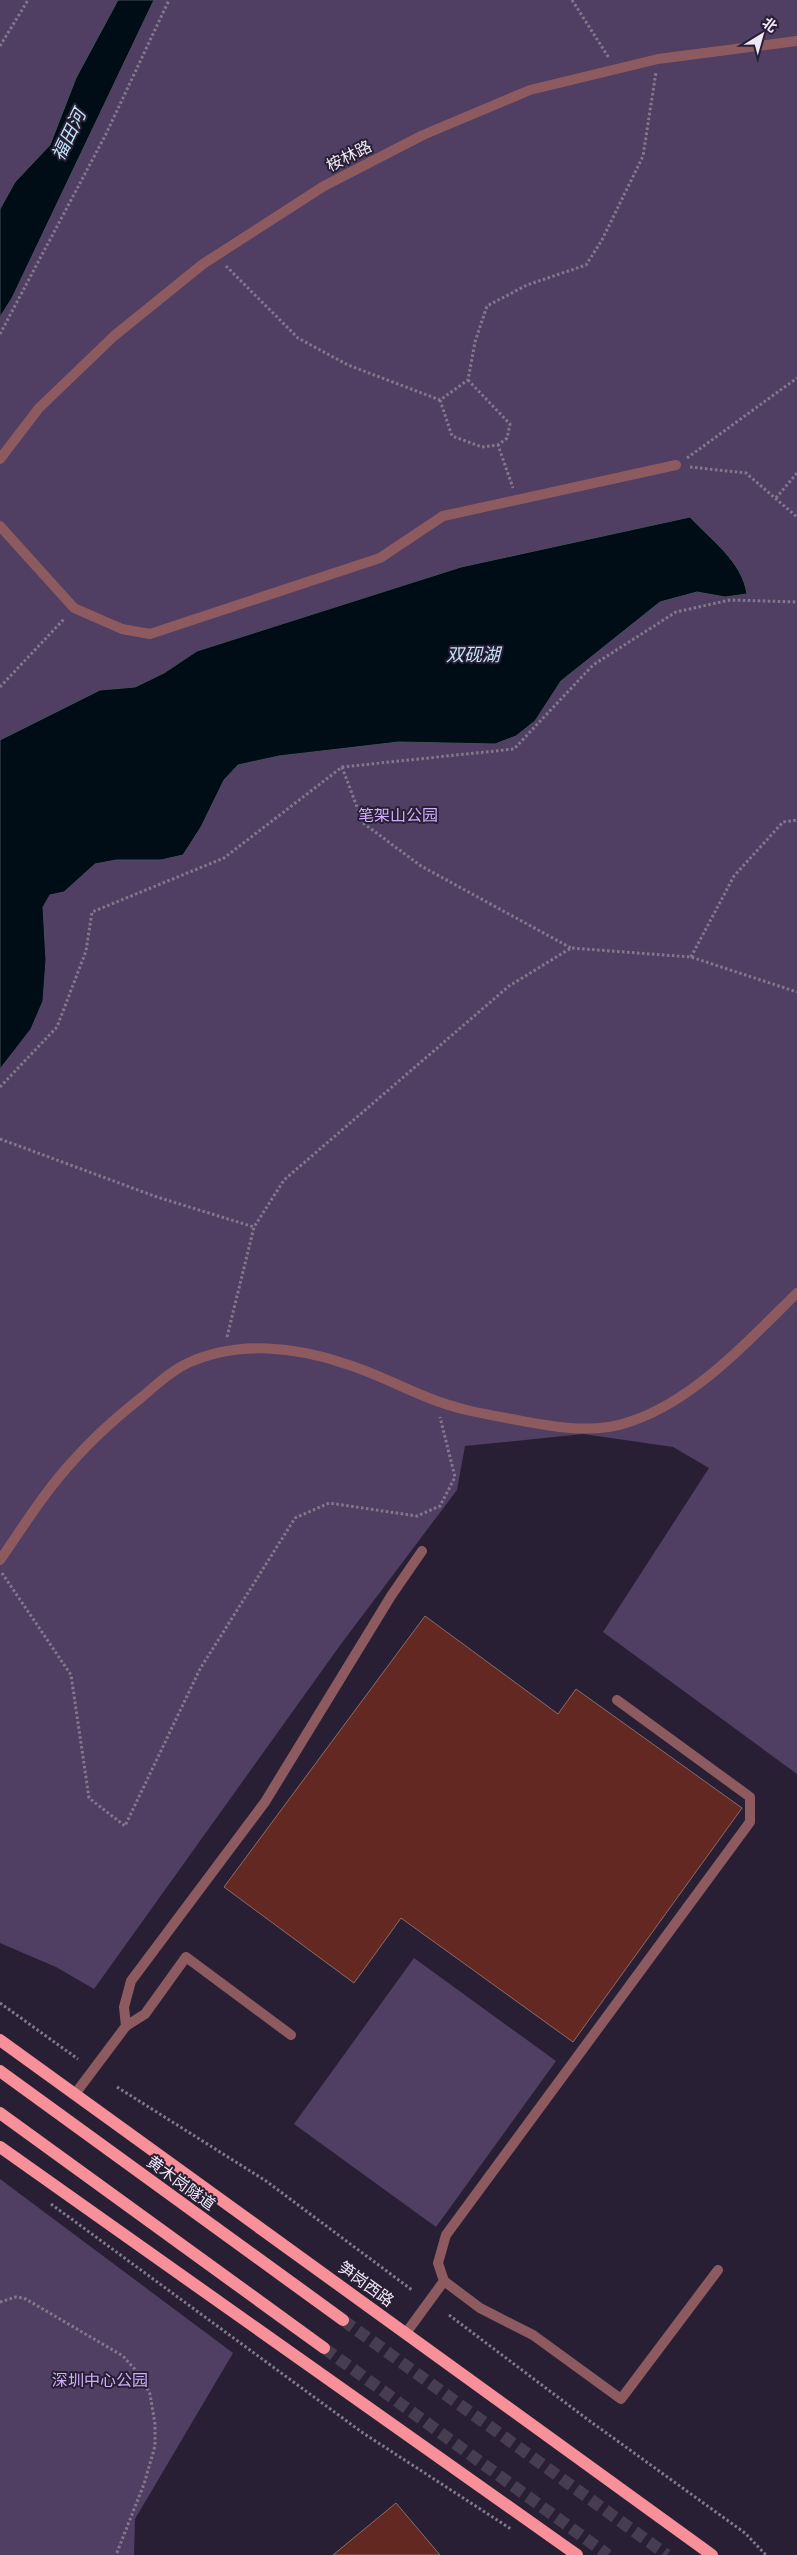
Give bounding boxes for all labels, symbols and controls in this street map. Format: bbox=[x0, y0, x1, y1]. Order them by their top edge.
north arrow bbox=[737, 10, 787, 60]
text: 北 bbox=[759, 14, 780, 36]
water label: 福田河 bbox=[47, 103, 92, 164]
street label: 桉林路 bbox=[323, 137, 375, 175]
water label: 双砚湖 bbox=[446, 644, 503, 666]
park label: 笔架山公园 bbox=[358, 806, 438, 825]
street label: 黄木岗隧道 bbox=[143, 2152, 219, 2214]
street label: 笋岗西路 bbox=[335, 2258, 397, 2310]
park label: 深圳中心公园 bbox=[52, 2371, 148, 2390]

